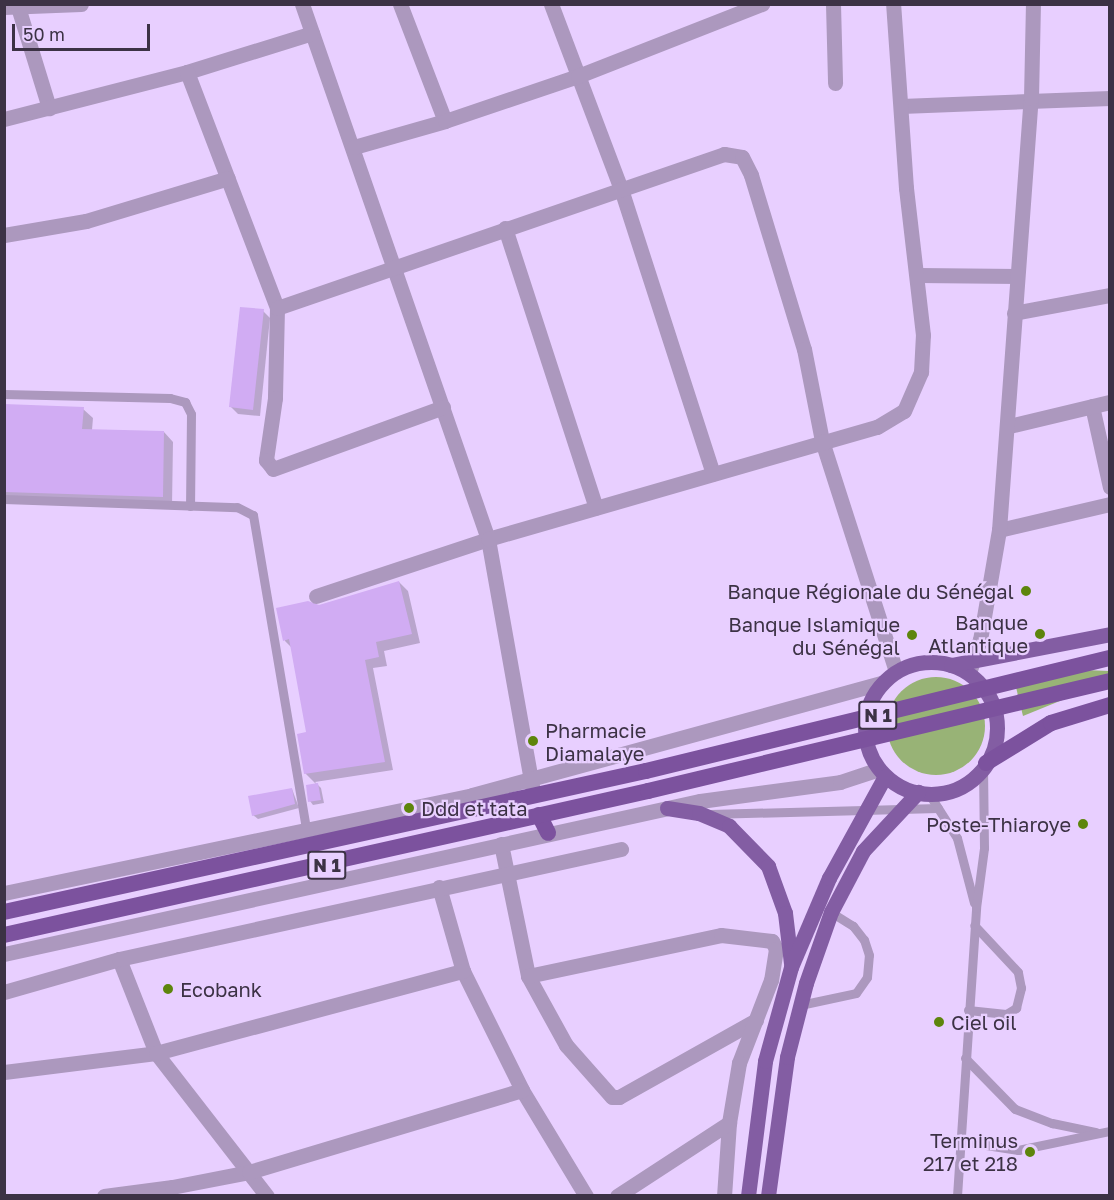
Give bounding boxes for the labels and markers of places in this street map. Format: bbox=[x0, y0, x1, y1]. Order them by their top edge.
place label: Banque Régionale du Sénégal bbox=[727, 579, 1014, 603]
marker: Banque Régionale du Sénégal bbox=[1019, 584, 1033, 598]
place label: Banque Atlantique bbox=[928, 610, 1028, 657]
place label: Banque Islamique du Sénégal bbox=[728, 612, 900, 659]
marker: Banque Atlantique bbox=[1033, 627, 1047, 641]
marker: Banque Islamique du Sénégal bbox=[905, 628, 919, 642]
place label: Pharmacie Diamalaye bbox=[545, 718, 646, 765]
marker: Pharmacie Diamalaye bbox=[526, 734, 540, 748]
place label: Ddd et tata bbox=[421, 796, 528, 820]
marker: Ddd et tata bbox=[402, 801, 416, 815]
place label: Poste-Thiaroye bbox=[926, 812, 1071, 836]
marker: Poste-Thiaroye bbox=[1076, 817, 1090, 831]
place label: Ecobank bbox=[180, 977, 262, 1001]
marker: Ecobank bbox=[161, 982, 175, 996]
place label: Ciel oil bbox=[951, 1010, 1017, 1034]
marker: Ciel oil bbox=[932, 1015, 946, 1029]
place label: Terminus 217 et 218 bbox=[923, 1128, 1018, 1175]
marker: Terminus 217 et 218 bbox=[1023, 1145, 1037, 1159]

